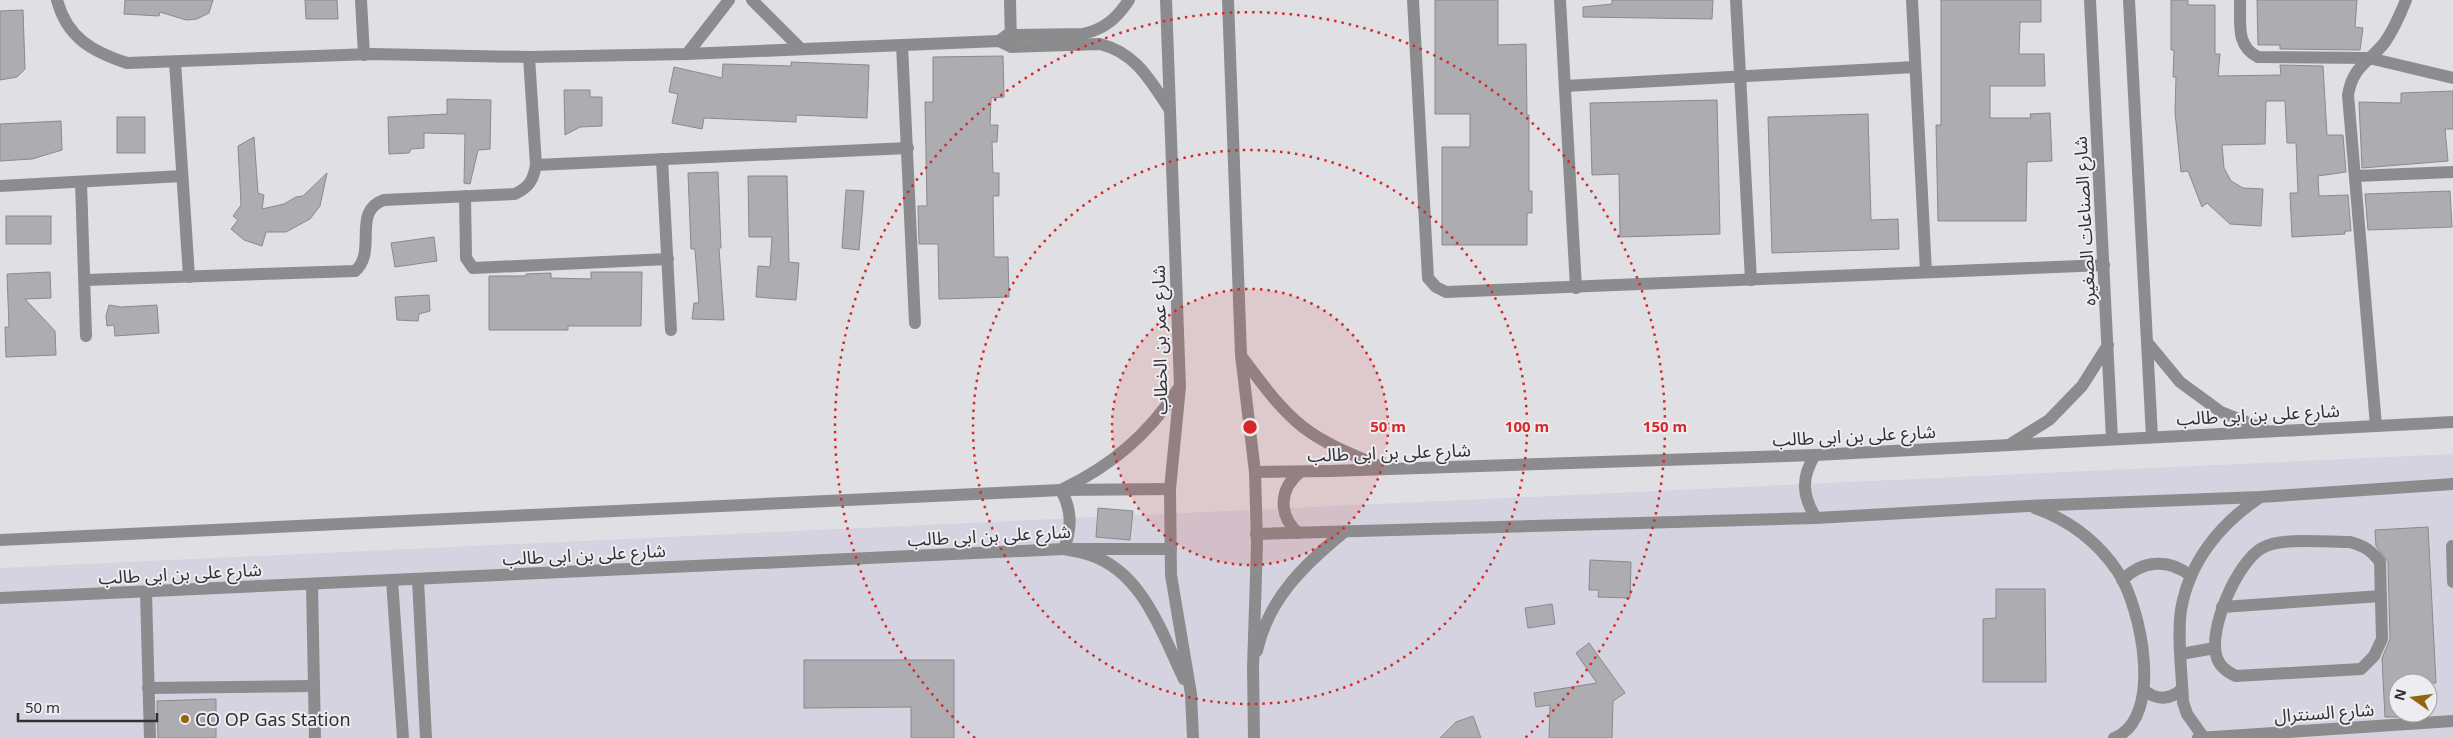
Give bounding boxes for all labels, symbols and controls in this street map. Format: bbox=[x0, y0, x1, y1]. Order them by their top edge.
street label: شارع الصناعات الصغيره bbox=[2068, 135, 2103, 306]
street label: شارع عمر بن الخطاب bbox=[1146, 265, 1175, 415]
street label: شارع على بن ابى طالب bbox=[2176, 398, 2340, 433]
text: 50 m bbox=[1370, 416, 1406, 436]
text: 100 m bbox=[1505, 416, 1549, 436]
text: 150 m bbox=[1643, 416, 1687, 436]
centre of rings bbox=[1241, 418, 1259, 436]
street label: شارع على بن ابى طالب bbox=[1772, 419, 1936, 454]
street label: شارع على بن ابى طالب bbox=[1307, 437, 1471, 470]
street label: شارع على بن ابى طالب bbox=[907, 519, 1071, 554]
street label: شارع على بن ابى طالب bbox=[502, 538, 666, 573]
street label: شارع على بن ابى طالب bbox=[98, 557, 262, 592]
north arrow bbox=[2388, 673, 2438, 723]
text: N bbox=[2389, 687, 2410, 703]
scale bar bbox=[18, 690, 156, 722]
text: 50 m bbox=[25, 697, 60, 717]
street label: شارع السنترال bbox=[2273, 697, 2375, 730]
place label: CO OP Gas Station bbox=[195, 707, 351, 731]
marker: CO OP Gas Station bbox=[179, 713, 191, 725]

